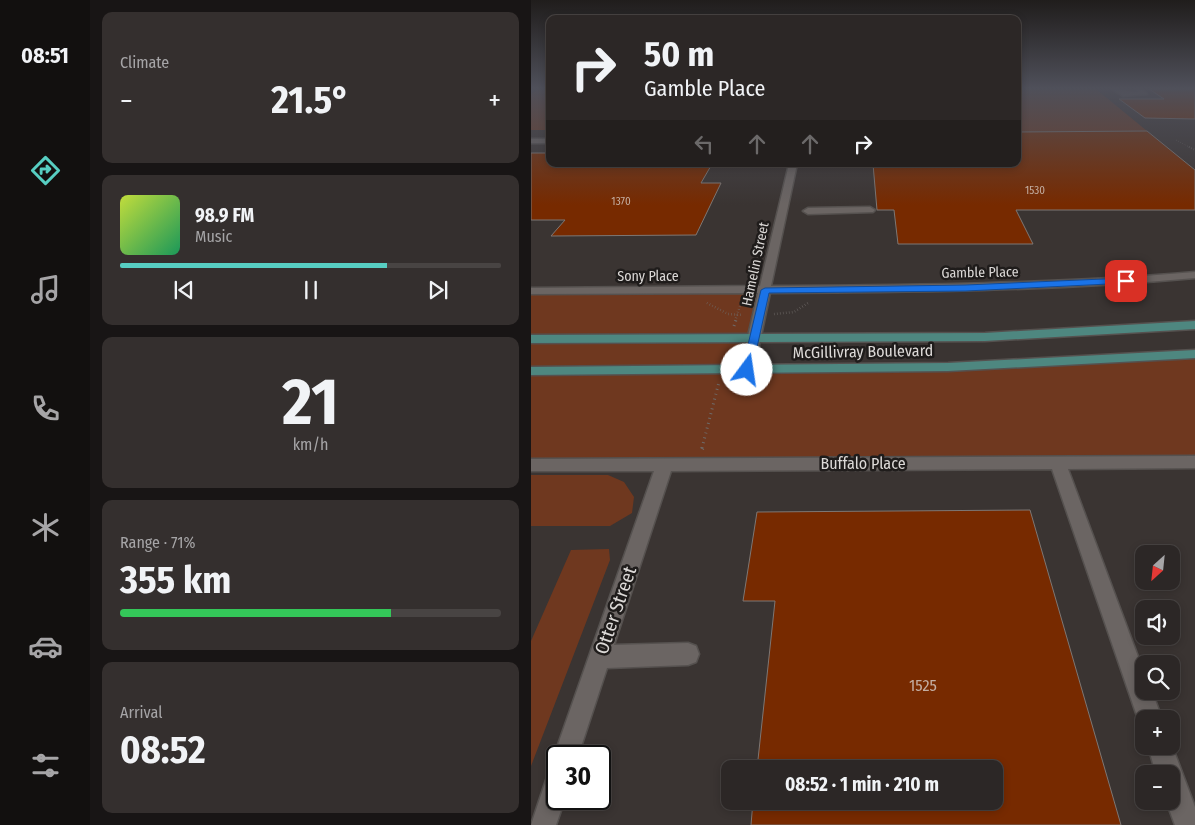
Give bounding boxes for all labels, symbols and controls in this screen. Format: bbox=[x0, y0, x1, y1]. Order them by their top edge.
text: 50 m bbox=[644, 33, 714, 75]
icon: right bbox=[561, 35, 626, 100]
text: 08:51 bbox=[21, 42, 69, 69]
text: Climate bbox=[120, 53, 169, 72]
text: Gamble Place bbox=[644, 75, 765, 102]
text: 21.5° bbox=[271, 77, 350, 123]
text: − bbox=[120, 84, 133, 117]
text: + bbox=[488, 84, 501, 117]
icon: left bbox=[690, 130, 718, 158]
icon: ahead bbox=[743, 130, 771, 158]
icon: ahead bbox=[796, 130, 824, 158]
icon: right bbox=[849, 130, 877, 158]
icon: directions bbox=[28, 153, 63, 188]
house number: 1530 bbox=[1025, 184, 1045, 197]
house number: 1370 bbox=[611, 195, 631, 208]
text: 98.9 FM bbox=[195, 204, 254, 227]
street label: Hamelin Street bbox=[738, 220, 773, 308]
text: Music bbox=[195, 227, 232, 246]
pin bbox=[1105, 260, 1147, 302]
street label: Gamble Place bbox=[941, 263, 1019, 282]
icon: arrive bbox=[1112, 267, 1140, 295]
street label: Sony Place bbox=[617, 268, 679, 285]
icon: music bbox=[28, 272, 63, 307]
icon: previous bbox=[170, 276, 198, 304]
icon: pause bbox=[297, 276, 325, 304]
icon: next bbox=[424, 276, 452, 304]
street label: McGillivray Boulevard bbox=[793, 341, 933, 362]
position arrow bbox=[720, 343, 772, 395]
text: 21 bbox=[282, 363, 339, 441]
icon: phone bbox=[28, 391, 63, 426]
text: km/h bbox=[293, 435, 328, 454]
street label: Buffalo Place bbox=[820, 454, 906, 473]
icon: climate bbox=[28, 510, 63, 545]
text: Range · 71% bbox=[120, 533, 195, 552]
north arrow bbox=[1135, 545, 1180, 590]
map controls bbox=[1135, 545, 1180, 810]
text: 355 km bbox=[120, 557, 231, 603]
street label: Otter Street bbox=[590, 563, 641, 657]
button: sound bbox=[1135, 600, 1180, 645]
icon: car bbox=[28, 629, 63, 664]
button: search bbox=[1135, 655, 1180, 700]
house number: 1525 bbox=[909, 676, 937, 695]
text: Arrival bbox=[120, 703, 162, 722]
button: + bbox=[1135, 710, 1180, 755]
text: 08:52 bbox=[120, 727, 206, 773]
speed limit sign: 30 bbox=[546, 745, 611, 810]
icon: filters bbox=[28, 748, 63, 783]
button: − bbox=[1135, 765, 1180, 810]
text: 08:52 · 1 min · 210 m bbox=[785, 773, 939, 796]

